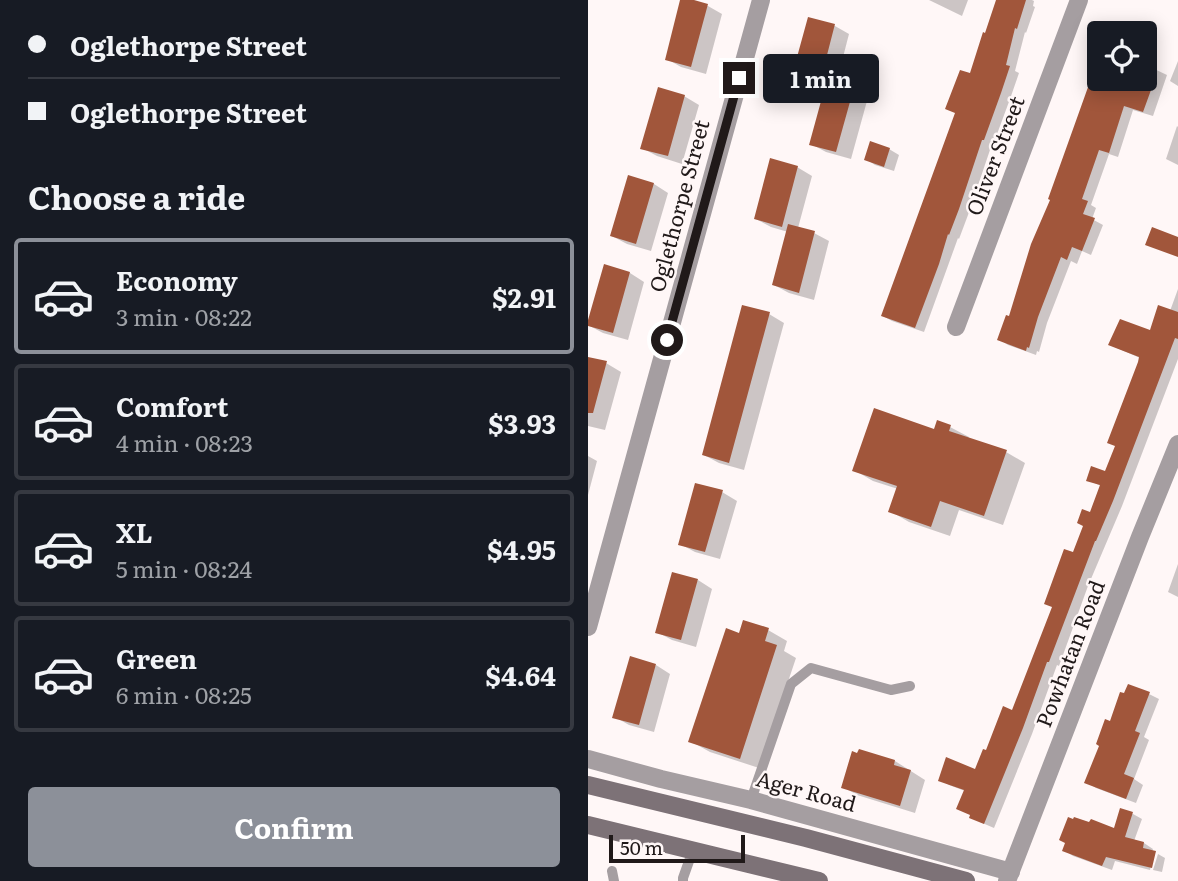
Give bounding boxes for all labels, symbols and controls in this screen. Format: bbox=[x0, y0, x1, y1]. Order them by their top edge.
map controls bbox=[1087, 21, 1157, 91]
button: locate bbox=[1087, 21, 1157, 91]
text: Oglethorpe Street bbox=[70, 25, 307, 64]
callout: 1 min bbox=[764, 54, 879, 102]
text: 1 min bbox=[790, 61, 852, 95]
route end bbox=[723, 62, 755, 94]
street label: Oliver Street bbox=[957, 90, 1031, 219]
text: Oglethorpe Street bbox=[70, 92, 307, 131]
street label: Oglethorpe Street bbox=[640, 115, 716, 295]
text: Choose a ride bbox=[28, 172, 245, 220]
text: Economy bbox=[116, 260, 238, 299]
icon: car bbox=[32, 265, 95, 328]
text: $2.91 bbox=[492, 277, 556, 316]
text: 3 min · 08:22 bbox=[116, 299, 252, 333]
route start bbox=[651, 324, 683, 356]
text: Comfort bbox=[116, 386, 228, 425]
icon: car bbox=[32, 391, 95, 454]
text: $3.93 bbox=[488, 403, 556, 442]
text: 4 min · 08:23 bbox=[116, 425, 253, 459]
text: XL bbox=[116, 512, 153, 551]
icon: car bbox=[32, 517, 95, 580]
text: $4.95 bbox=[487, 529, 556, 568]
text: 5 min · 08:24 bbox=[116, 551, 252, 585]
street label: Powhatan Road bbox=[1026, 575, 1111, 731]
text: Green bbox=[116, 638, 197, 677]
icon: car bbox=[32, 643, 95, 706]
text: $4.64 bbox=[485, 655, 556, 694]
text: 6 min · 08:25 bbox=[116, 677, 252, 711]
street label: Ager Road bbox=[753, 761, 860, 818]
button: Confirm bbox=[28, 787, 560, 867]
scale bar bbox=[609, 832, 746, 864]
text: 50 m bbox=[620, 833, 663, 861]

